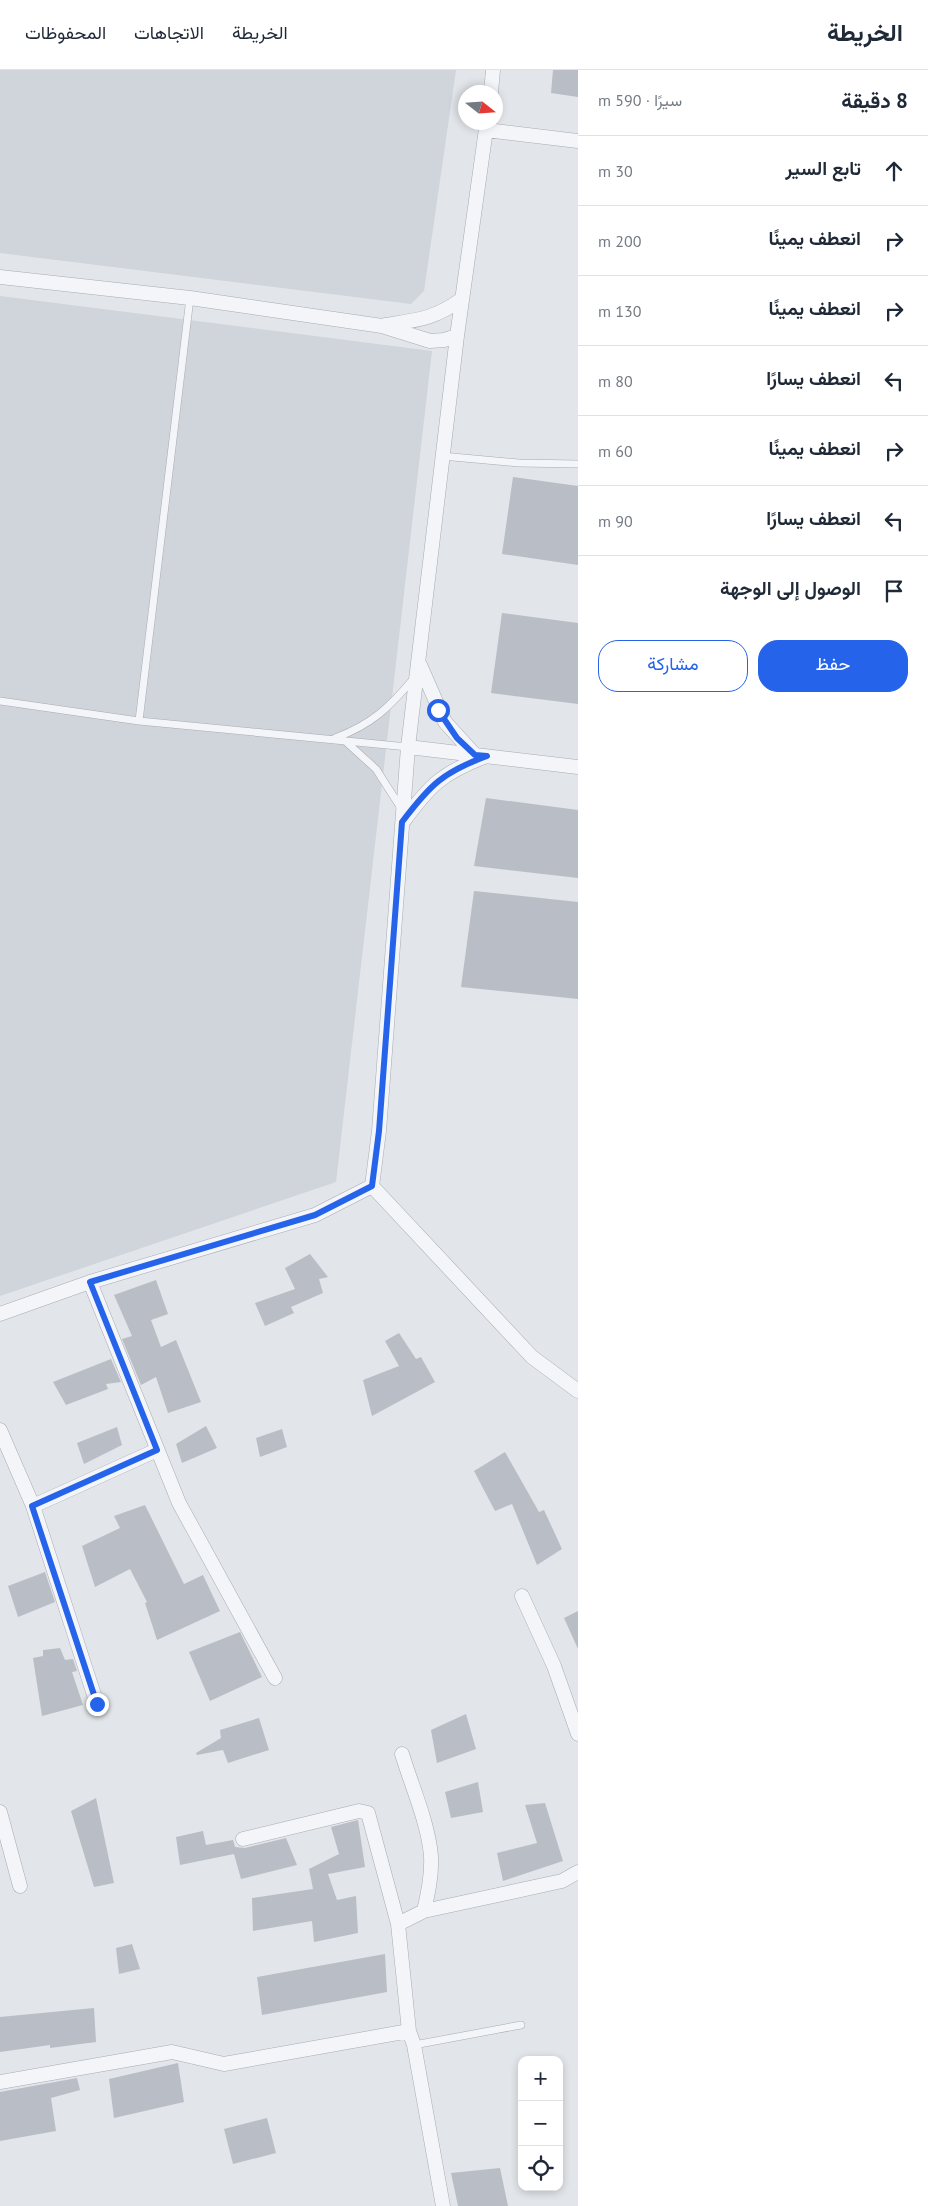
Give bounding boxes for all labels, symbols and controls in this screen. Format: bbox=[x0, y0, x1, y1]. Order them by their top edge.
text: الخريطة bbox=[827, 17, 903, 48]
text: المحفوظات bbox=[25, 21, 106, 44]
text: الاتجاهات bbox=[134, 21, 204, 44]
text: الخريطة bbox=[232, 21, 288, 44]
north arrow bbox=[458, 85, 503, 130]
text: 8 دقيقة bbox=[841, 87, 908, 114]
text: سيرًا · 590 m bbox=[598, 90, 682, 110]
text: تابع السير bbox=[785, 156, 861, 180]
icon: ahead bbox=[880, 157, 908, 185]
text: 30 m bbox=[598, 161, 633, 181]
text: انعطف يمينًا bbox=[769, 226, 861, 250]
icon: right bbox=[880, 227, 908, 255]
text: 200 m bbox=[598, 231, 641, 251]
text: انعطف يمينًا bbox=[769, 296, 861, 320]
icon: right bbox=[880, 297, 908, 325]
text: 130 m bbox=[598, 301, 641, 321]
text: انعطف يسارًا bbox=[766, 366, 861, 390]
icon: left bbox=[880, 367, 908, 395]
text: 80 m bbox=[598, 371, 633, 391]
text: انعطف يمينًا bbox=[769, 436, 861, 460]
icon: right bbox=[880, 437, 908, 465]
text: 60 m bbox=[598, 441, 633, 461]
text: انعطف يسارًا bbox=[766, 506, 861, 530]
icon: left bbox=[880, 507, 908, 535]
text: 90 m bbox=[598, 511, 633, 531]
text: الوصول إلى الوجهة bbox=[720, 576, 861, 600]
icon: arrive bbox=[880, 577, 908, 605]
button: مشاركة bbox=[598, 640, 748, 692]
button: حفظ bbox=[758, 640, 908, 692]
route start bbox=[427, 699, 450, 722]
route end bbox=[86, 1693, 109, 1716]
map controls bbox=[518, 2056, 563, 2191]
button: + bbox=[518, 2056, 563, 2101]
button: − bbox=[518, 2101, 563, 2146]
button: locate bbox=[518, 2146, 563, 2191]

